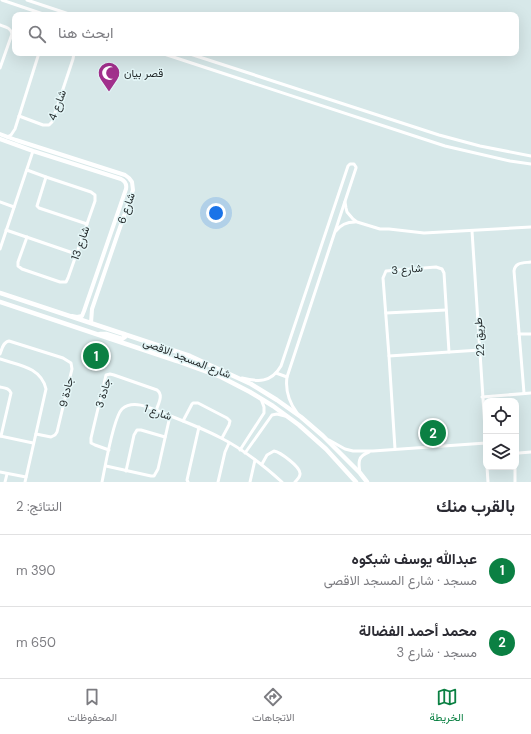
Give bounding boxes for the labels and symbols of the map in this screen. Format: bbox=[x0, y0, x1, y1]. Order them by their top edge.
mosque icon: قصر بيان bbox=[96, 60, 122, 93]
place label: قصر بيان bbox=[124, 66, 163, 80]
street label: شارع 4 bbox=[45, 87, 70, 123]
street label: شارع 6 bbox=[114, 190, 139, 226]
your location bbox=[206, 203, 226, 223]
street label: شارع 13 bbox=[68, 224, 93, 262]
street label: شارع 3 bbox=[391, 261, 424, 278]
street label: طريق 22 bbox=[471, 317, 487, 357]
street label: شارع المسجد الاقصى bbox=[141, 335, 233, 382]
pin: 1 bbox=[83, 341, 109, 371]
street label: جادة 9 bbox=[56, 376, 76, 408]
street label: جادة 3 bbox=[92, 377, 114, 409]
street label: شارع 1 bbox=[142, 401, 174, 424]
pin: 2 bbox=[420, 418, 446, 448]

